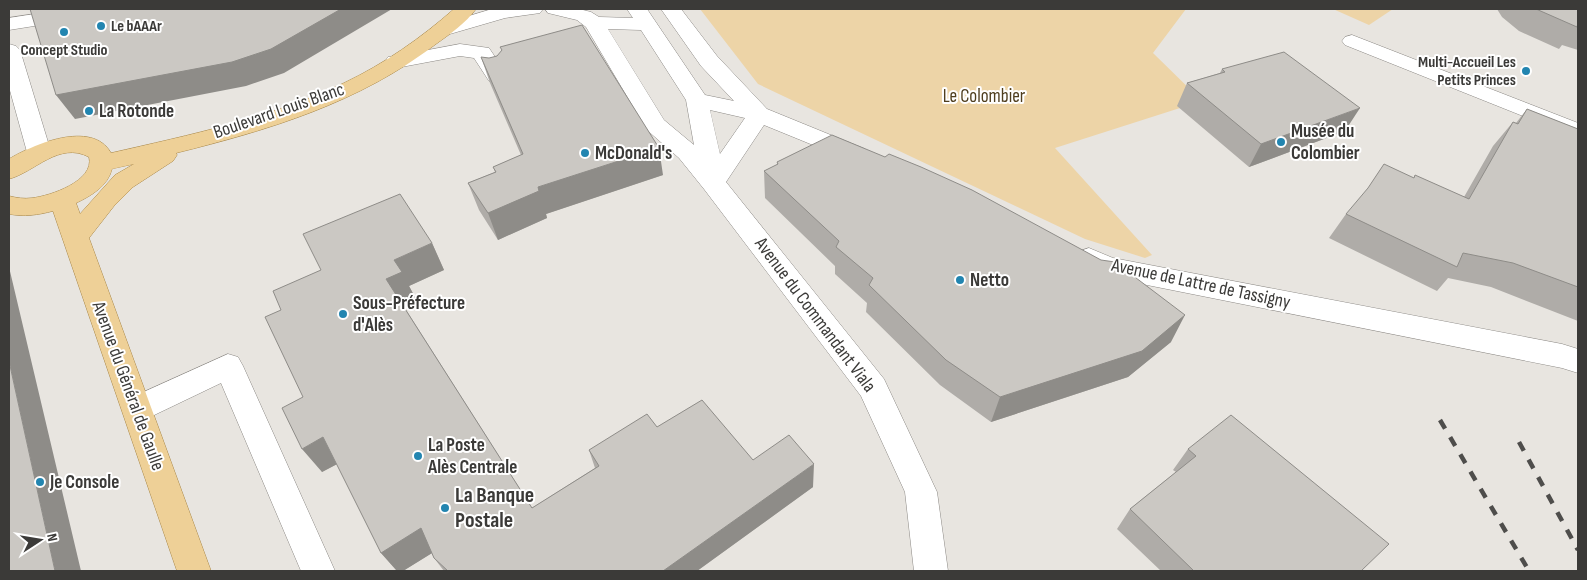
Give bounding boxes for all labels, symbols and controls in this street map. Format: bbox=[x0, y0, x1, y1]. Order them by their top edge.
place label: Le bAAAr bbox=[111, 17, 162, 36]
marker: Le bAAAr bbox=[95, 20, 107, 32]
marker: Concept Studio bbox=[58, 26, 70, 38]
place label: Concept Studio bbox=[20, 41, 108, 60]
place label: Multi-Accueil Les Petits Princes bbox=[1418, 53, 1516, 90]
marker: Multi-Accueil Les Petits Princes bbox=[1520, 65, 1532, 77]
street label: Boulevard Louis Blanc bbox=[211, 78, 347, 144]
park label: Le Colombier bbox=[943, 85, 1026, 108]
place label: La Rotonde bbox=[99, 100, 174, 123]
marker: La Rotonde bbox=[83, 105, 95, 117]
place label: Musée du Colombier bbox=[1291, 120, 1360, 165]
marker: Musée du Colombier bbox=[1275, 136, 1287, 148]
place label: McDonald's bbox=[595, 142, 672, 165]
marker: McDonald's bbox=[579, 147, 591, 159]
street label: Avenue du Commandant Viala bbox=[749, 232, 881, 397]
street label: Avenue de Lattre de Tassigny bbox=[1109, 254, 1293, 314]
place label: Netto bbox=[970, 269, 1009, 292]
marker: Netto bbox=[954, 274, 966, 286]
place label: Sous-Préfecture d'Alès bbox=[353, 292, 465, 337]
street label: Avenue du Général de Gaulle bbox=[86, 297, 169, 474]
marker: Sous-Préfecture d'Alès bbox=[337, 308, 349, 320]
place label: La Poste Alès Centrale bbox=[427, 434, 517, 479]
marker: La Poste Alès Centrale bbox=[412, 450, 424, 462]
place label: Je Console bbox=[49, 471, 119, 494]
marker: Je Console bbox=[34, 476, 46, 488]
place label: La Banque Postale bbox=[455, 482, 534, 534]
marker: La Banque Postale bbox=[439, 502, 451, 514]
north arrow bbox=[15, 515, 65, 565]
text: N bbox=[43, 532, 61, 543]

